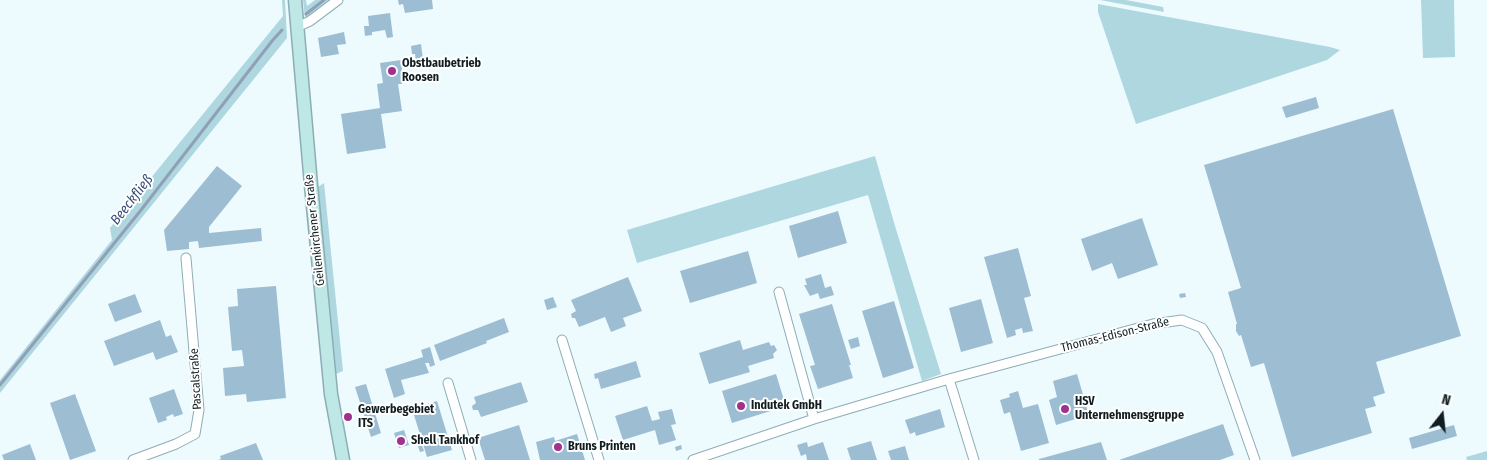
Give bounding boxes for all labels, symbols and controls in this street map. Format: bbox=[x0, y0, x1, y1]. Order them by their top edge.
place label: Obstbaubetrieb Roosen bbox=[402, 57, 481, 85]
marker: Obstbaubetrieb Roosen bbox=[386, 65, 398, 77]
water label: Beeckfließ bbox=[107, 172, 157, 228]
street label: Geilenkirchener Straße bbox=[302, 173, 328, 287]
street label: Thomas-Edison-Straße bbox=[1059, 315, 1171, 355]
street label: Pascalstraße bbox=[187, 348, 205, 410]
north arrow bbox=[1417, 390, 1467, 440]
text: N bbox=[1440, 391, 1453, 409]
place label: HSV Unternehmensgruppe bbox=[1075, 395, 1184, 423]
place label: Indutek GmbH bbox=[751, 399, 822, 413]
marker: Indutek GmbH bbox=[735, 400, 747, 412]
place label: Gewerbegebiet ITS bbox=[358, 403, 434, 431]
marker: HSV Unternehmensgruppe bbox=[1059, 403, 1071, 415]
marker: Gewerbegebiet ITS bbox=[342, 411, 354, 423]
place label: Shell Tankhof bbox=[411, 434, 479, 448]
marker: Shell Tankhof bbox=[395, 435, 407, 447]
place label: Bruns Printen bbox=[568, 440, 636, 454]
marker: Bruns Printen bbox=[552, 441, 564, 453]

